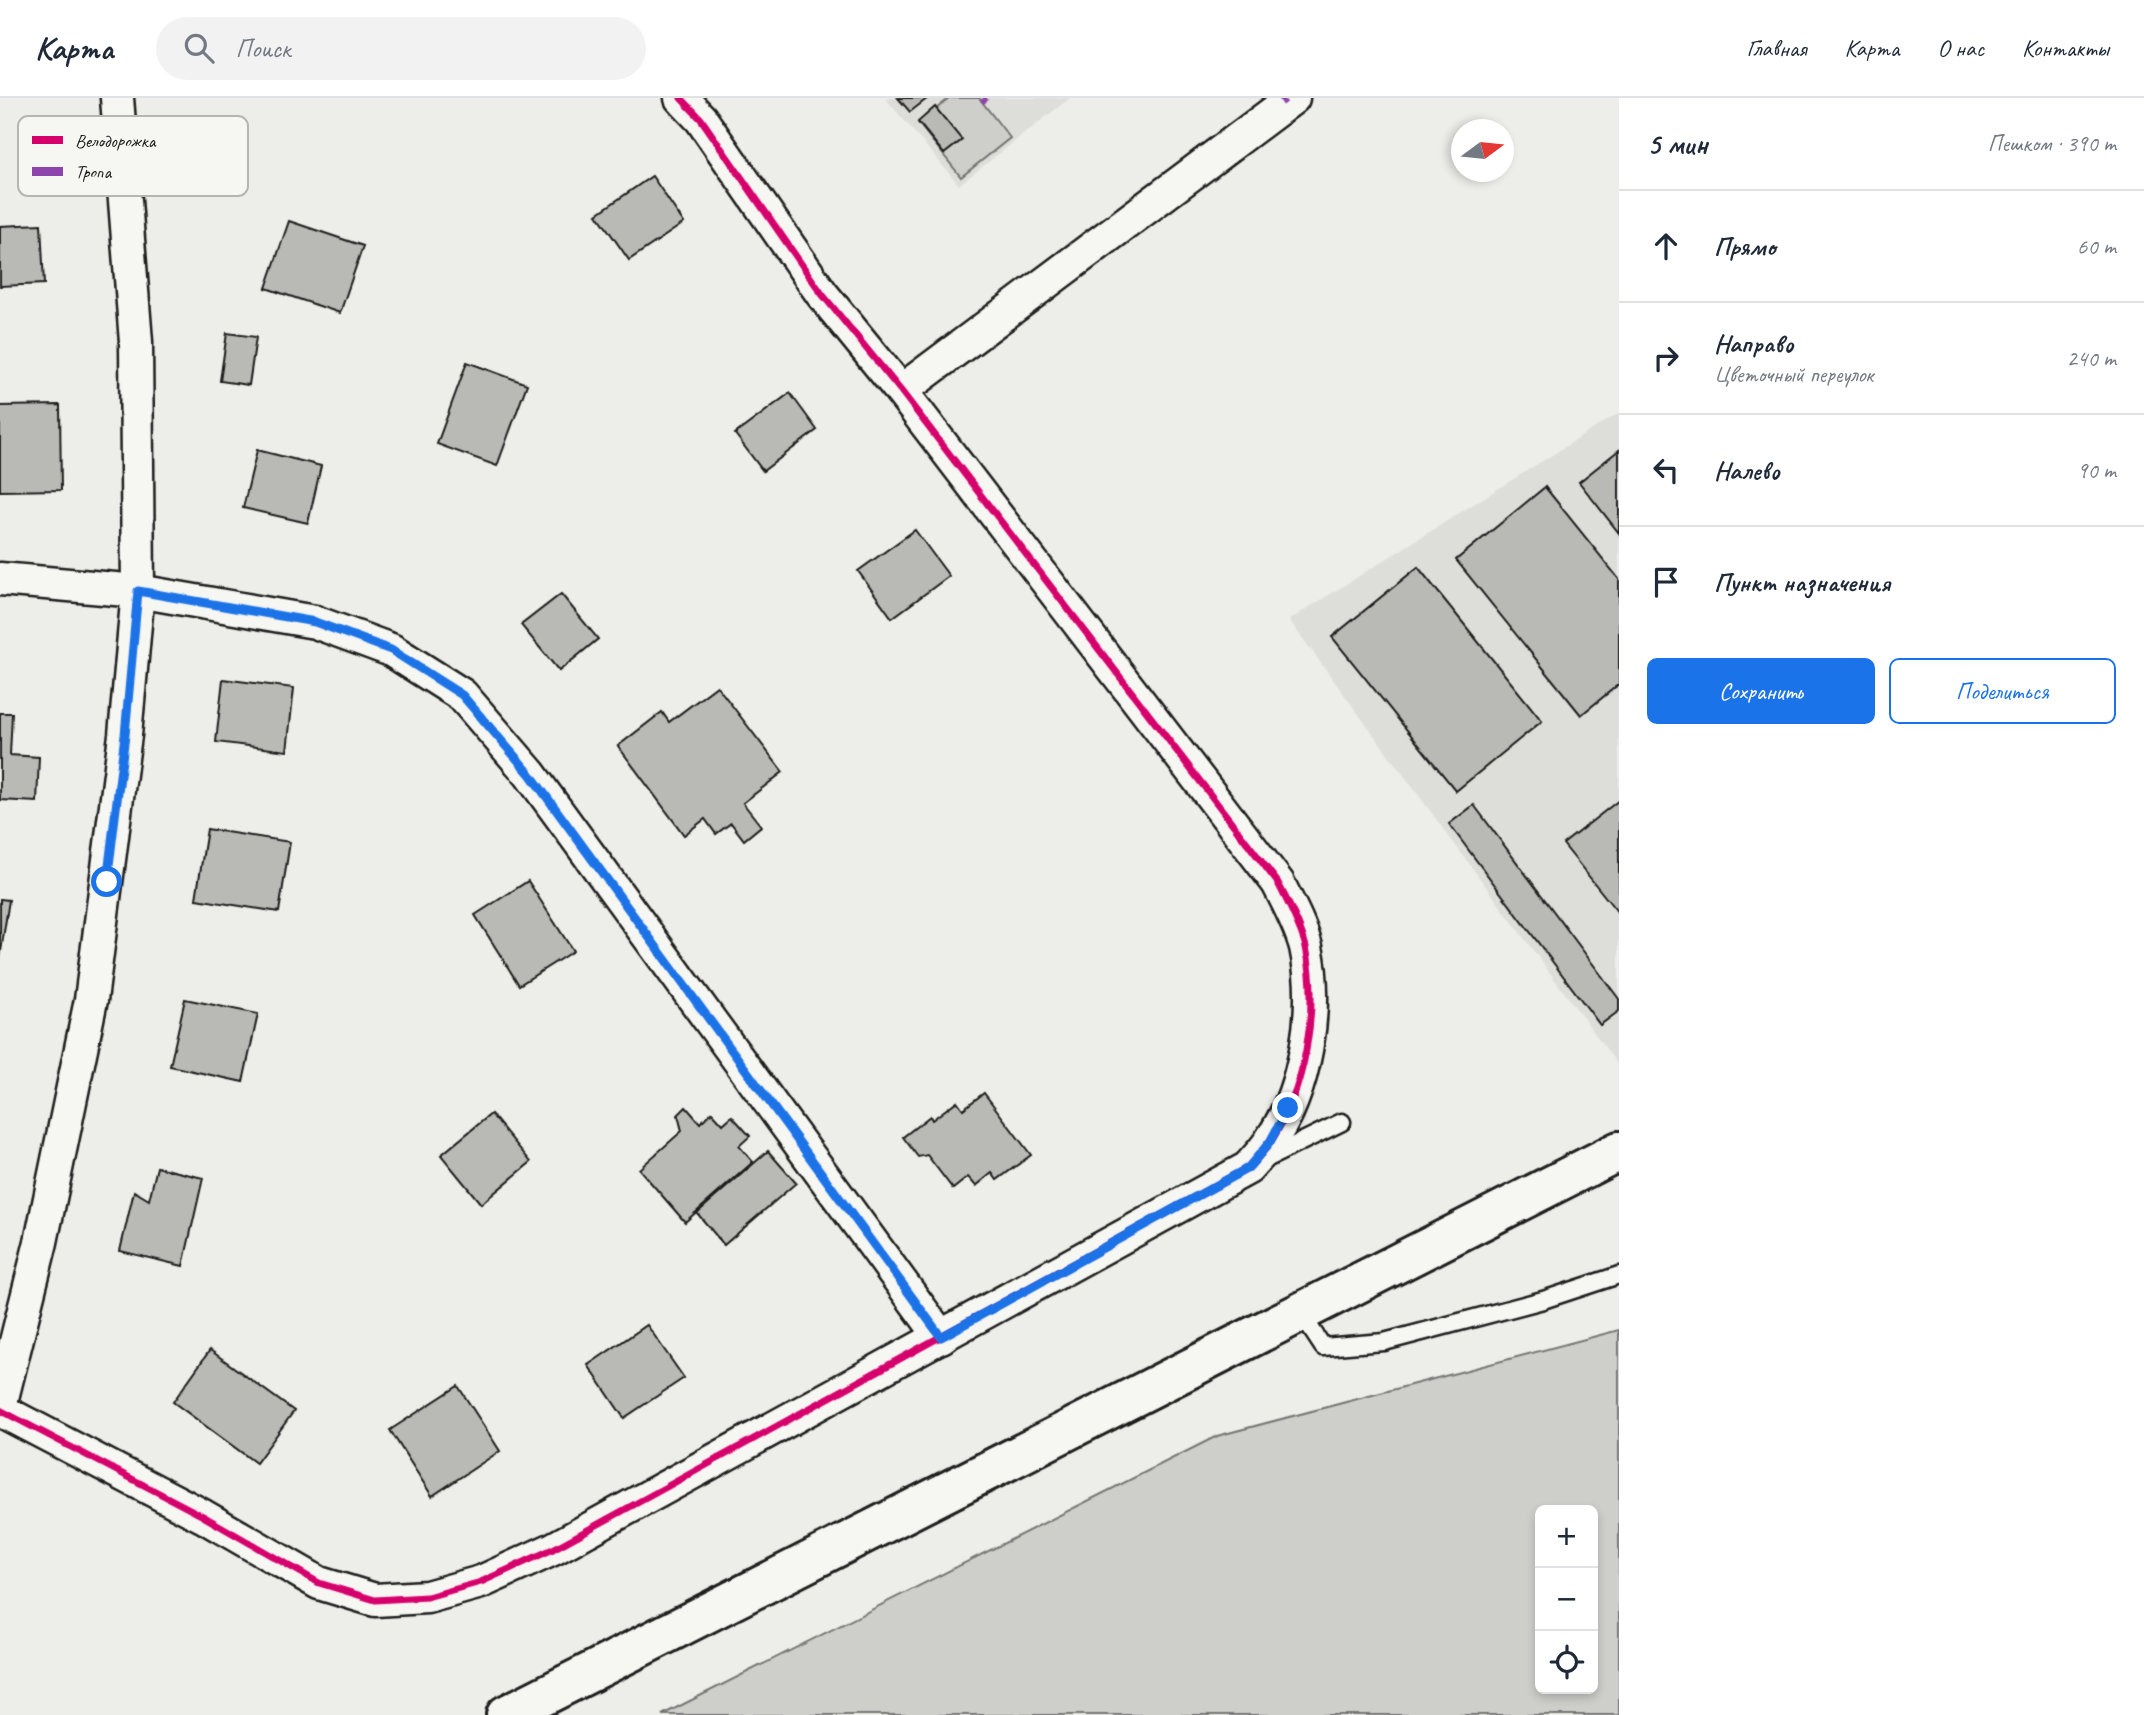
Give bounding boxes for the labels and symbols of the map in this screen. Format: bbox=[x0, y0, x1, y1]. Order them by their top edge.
legend bbox=[18, 116, 248, 196]
north arrow bbox=[1451, 119, 1514, 182]
text: Велодорожка bbox=[75, 129, 157, 153]
text: Тропа bbox=[75, 160, 112, 184]
route start bbox=[91, 866, 122, 897]
route end bbox=[1272, 1092, 1303, 1123]

